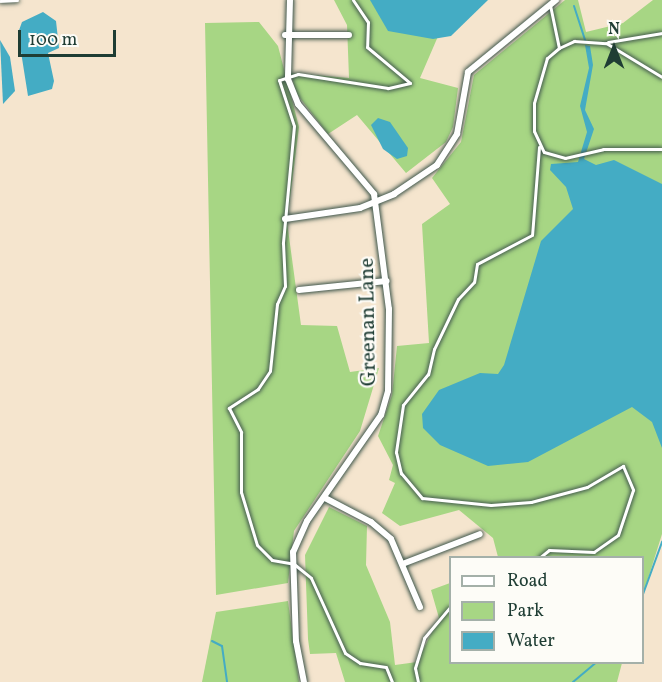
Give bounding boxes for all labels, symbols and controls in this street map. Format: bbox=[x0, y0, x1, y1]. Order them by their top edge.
scale bar bbox=[21, 18, 118, 56]
north arrow bbox=[584, 18, 644, 78]
text: N bbox=[608, 19, 620, 41]
text: 100 m bbox=[29, 28, 78, 53]
street label: Greenan Lane bbox=[355, 258, 383, 386]
legend bbox=[449, 556, 644, 664]
text: Road bbox=[507, 569, 548, 594]
text: Park bbox=[507, 599, 544, 624]
text: Water bbox=[507, 629, 555, 654]

